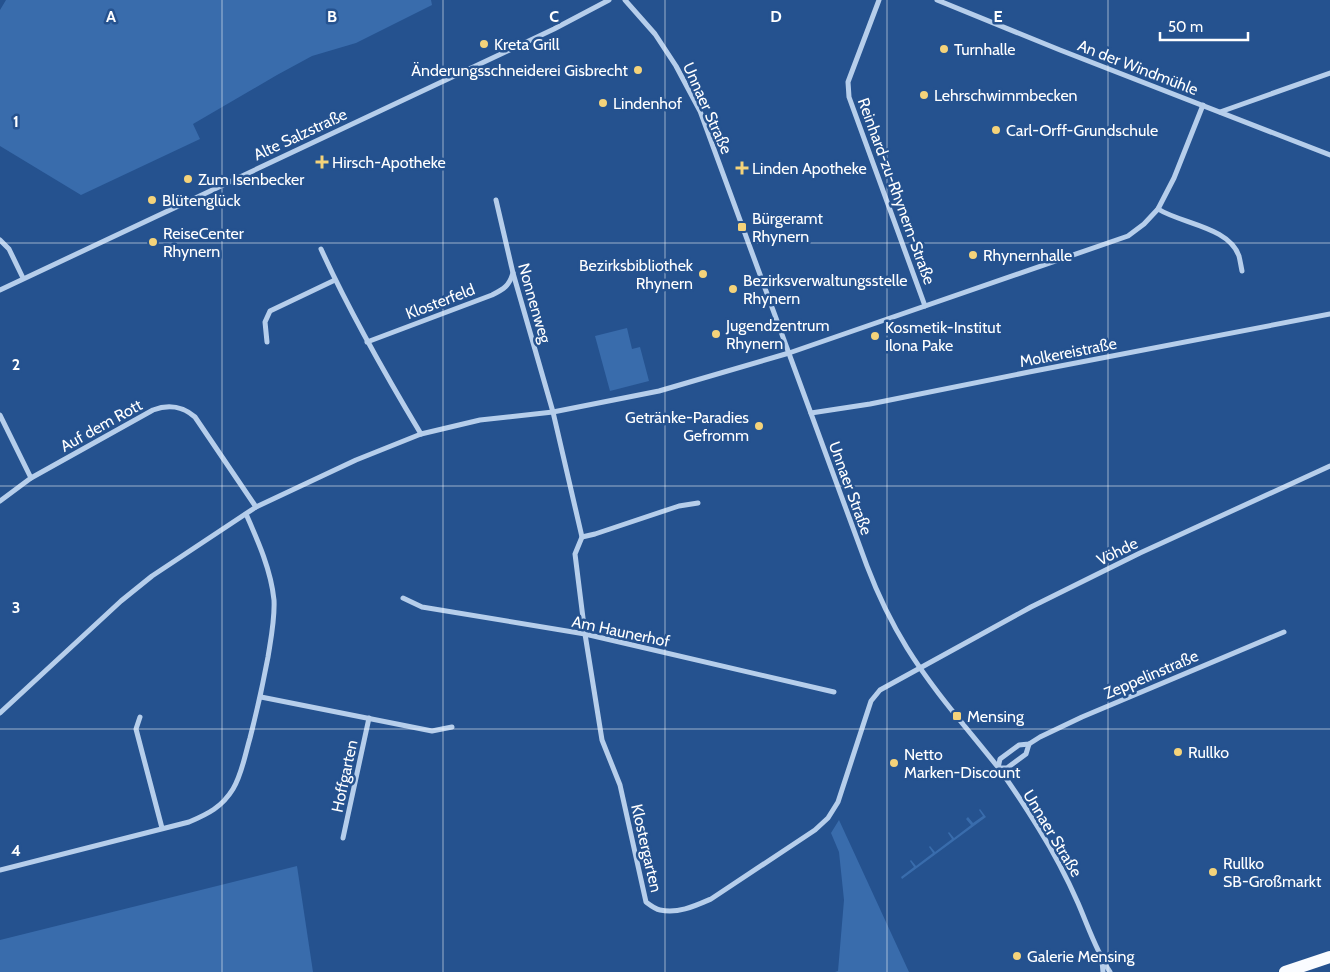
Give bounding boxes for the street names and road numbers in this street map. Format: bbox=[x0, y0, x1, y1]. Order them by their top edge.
street label: An der Windmühle bbox=[1075, 36, 1201, 99]
street label: Unnaer Straße bbox=[679, 59, 736, 157]
street label: Reinhard-zu-Rhynern-Straße bbox=[854, 95, 939, 287]
street label: Alte Salzstraße bbox=[250, 105, 350, 164]
street label: Nonnenweg bbox=[514, 261, 555, 346]
street label: Klosterfeld bbox=[403, 280, 477, 323]
street label: Molkereistraße bbox=[1018, 334, 1118, 371]
street label: Auf dem Rott bbox=[57, 395, 146, 456]
street label: Unnaer Straße bbox=[825, 439, 876, 538]
street label: Vöhde bbox=[1094, 533, 1141, 569]
street label: Am Haunerhof bbox=[570, 612, 672, 651]
street label: Zeppelinstraße bbox=[1101, 646, 1201, 703]
street label: Hoffgarten bbox=[328, 738, 361, 814]
street label: Unnaer Straße bbox=[1019, 786, 1086, 880]
street label: Klostergarten bbox=[627, 802, 666, 894]

